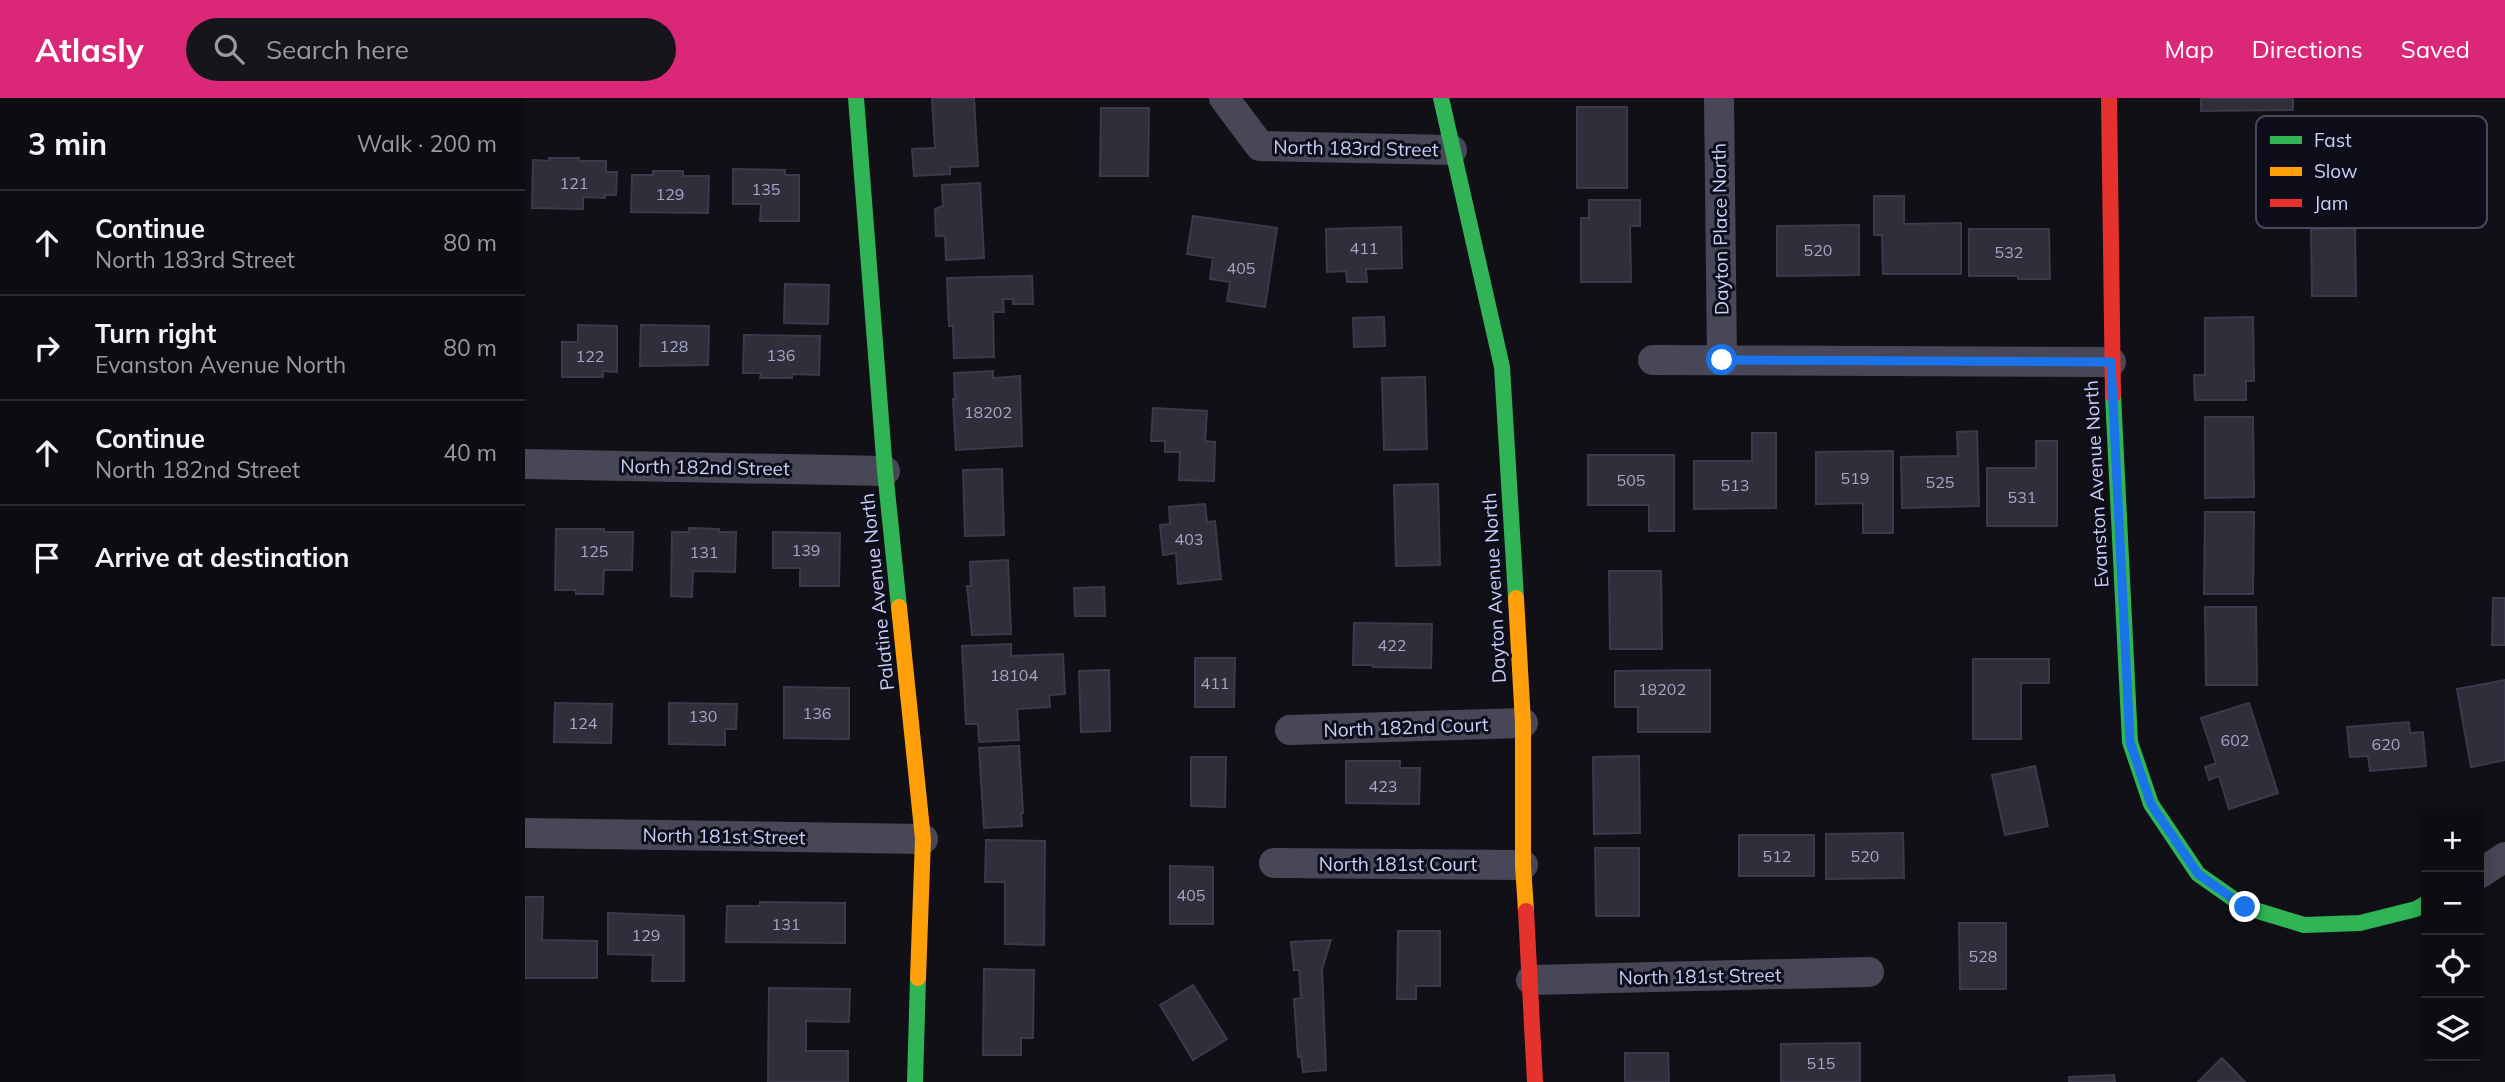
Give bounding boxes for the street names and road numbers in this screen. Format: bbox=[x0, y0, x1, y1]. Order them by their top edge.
street label: North 183rd Street bbox=[1273, 135, 1439, 161]
street label: Dayton Place North bbox=[1706, 143, 1734, 315]
street label: Evanston Avenue North bbox=[2079, 380, 2113, 588]
street label: North 182nd Street bbox=[620, 454, 790, 480]
street label: Palatine Avenue North bbox=[855, 492, 899, 692]
street label: Dayton Avenue North bbox=[1477, 492, 1511, 684]
street label: North 182nd Court bbox=[1323, 712, 1489, 742]
street label: North 181st Street bbox=[642, 823, 806, 849]
street label: North 181st Court bbox=[1319, 852, 1478, 876]
street label: North 181st Street bbox=[1618, 963, 1782, 989]

